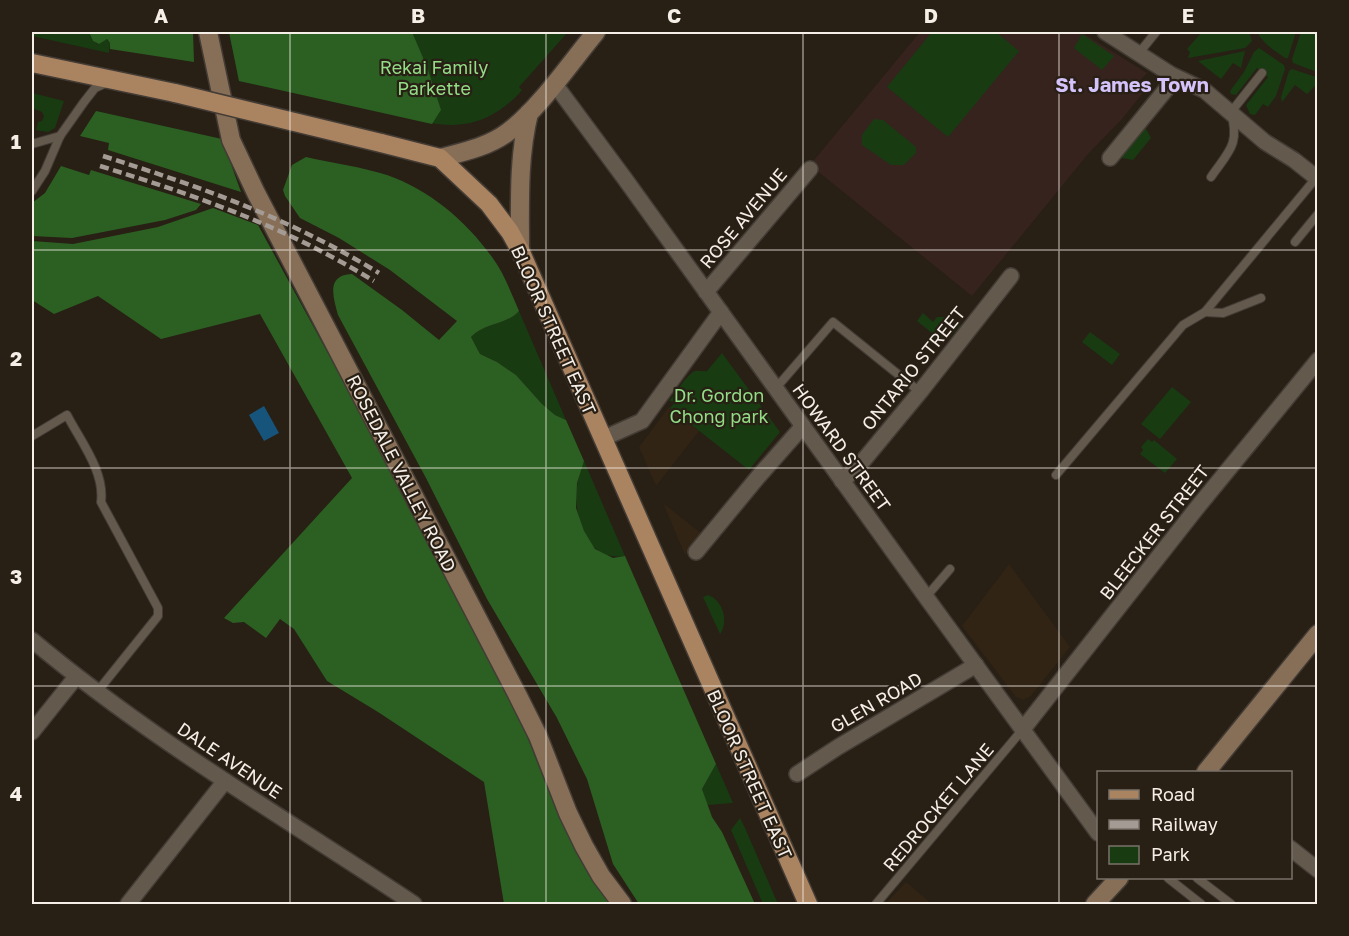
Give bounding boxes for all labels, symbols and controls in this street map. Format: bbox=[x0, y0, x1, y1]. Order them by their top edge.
text: A bbox=[154, 3, 168, 27]
text: B bbox=[411, 3, 425, 27]
text: C bbox=[667, 3, 681, 27]
text: D bbox=[924, 3, 938, 27]
text: E bbox=[1182, 3, 1194, 27]
park label: Rekai Family Parkette bbox=[380, 56, 488, 99]
district label: St. James Town bbox=[1055, 72, 1209, 96]
text: 1 bbox=[11, 129, 21, 153]
street label: ROSE AVENUE bbox=[695, 163, 791, 273]
street label: BLOOR STREET EAST bbox=[507, 242, 601, 418]
street label: ONTARIO STREET bbox=[856, 302, 970, 434]
text: 2 bbox=[10, 346, 22, 370]
street label: ROSEDALE VALLEY ROAD bbox=[343, 371, 461, 575]
street label: HOWARD STREET bbox=[788, 379, 896, 515]
park label: Dr. Gordon Chong park bbox=[669, 384, 769, 427]
street label: BLEECKER STREET bbox=[1095, 460, 1213, 604]
text: 3 bbox=[10, 564, 22, 588]
street label: GLEN ROAD bbox=[826, 667, 926, 737]
street label: BLOOR STREET EAST bbox=[703, 686, 797, 862]
street label: DALE AVENUE bbox=[174, 717, 286, 803]
street label: REDROCKET LANE bbox=[878, 738, 998, 876]
legend bbox=[1097, 771, 1292, 879]
text: 4 bbox=[10, 781, 22, 805]
text: Road bbox=[1151, 783, 1195, 805]
text: Railway bbox=[1151, 813, 1218, 835]
text: Park bbox=[1151, 843, 1190, 865]

